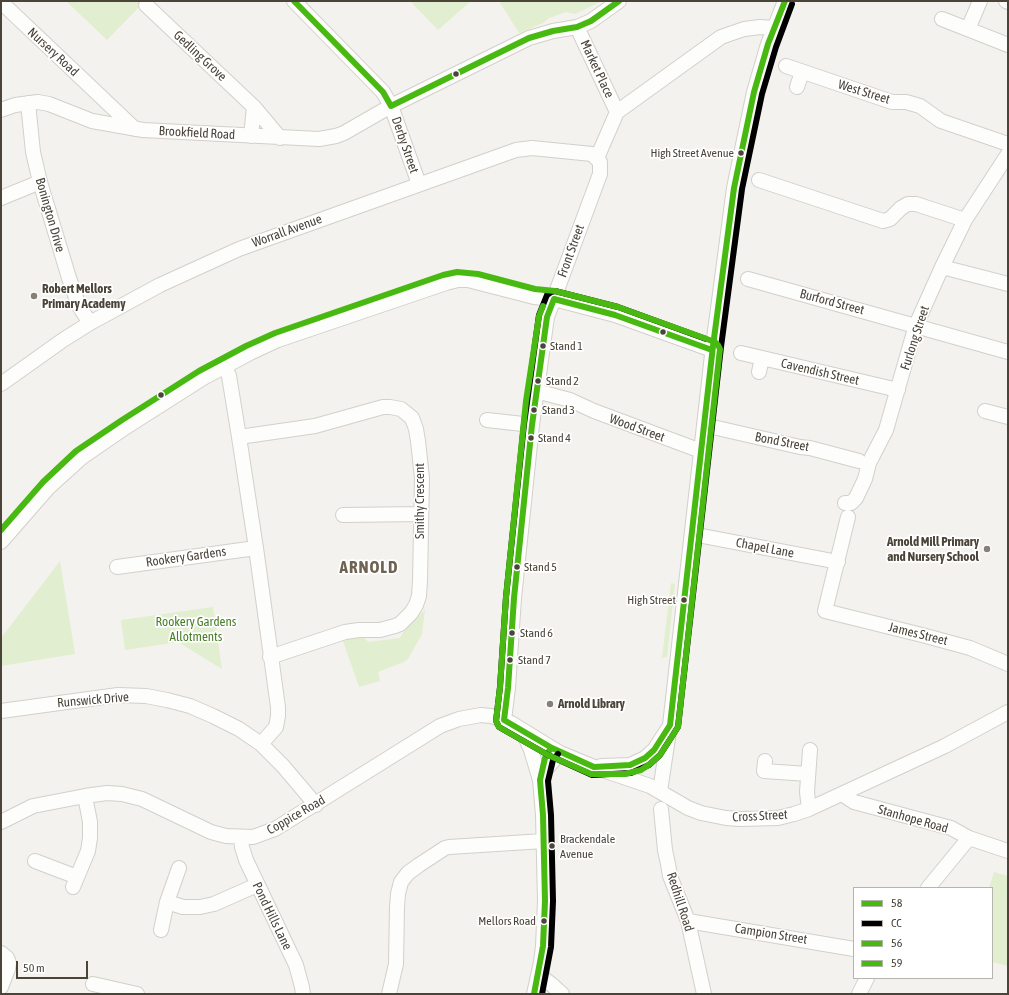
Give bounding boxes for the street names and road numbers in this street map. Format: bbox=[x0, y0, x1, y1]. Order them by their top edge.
street label: Nursery Road bbox=[24, 24, 82, 80]
street label: Gedling Grove bbox=[170, 28, 230, 84]
street label: Market Place bbox=[577, 38, 617, 100]
street label: West Street bbox=[836, 77, 892, 107]
street label: Derby Street bbox=[388, 115, 422, 175]
street label: Brookfield Road bbox=[158, 123, 236, 143]
street label: Bonington Drive bbox=[32, 176, 68, 254]
street label: Worrall Avenue bbox=[250, 211, 324, 251]
street label: Front Street bbox=[554, 222, 588, 280]
street label: Burford Street bbox=[798, 286, 866, 318]
street label: Furlong Street bbox=[897, 304, 933, 372]
street label: Cavendish Street bbox=[779, 355, 861, 389]
street label: Wood Street bbox=[607, 411, 667, 445]
street label: Bond Street bbox=[753, 429, 811, 455]
street label: Smithy Crescent bbox=[412, 463, 428, 539]
street label: Chapel Lane bbox=[735, 535, 795, 561]
street label: Rookery Gardens bbox=[145, 544, 227, 570]
street label: James Street bbox=[887, 619, 949, 649]
street label: Runswick Drive bbox=[56, 689, 130, 711]
street label: Coppice Road bbox=[264, 792, 328, 838]
street label: Stanhope Road bbox=[876, 801, 950, 837]
street label: Cross Street bbox=[732, 807, 788, 825]
street label: Redhill Road bbox=[663, 870, 697, 934]
street label: Pond Hills Lane bbox=[249, 879, 295, 953]
street label: Campion Street bbox=[734, 921, 808, 947]

